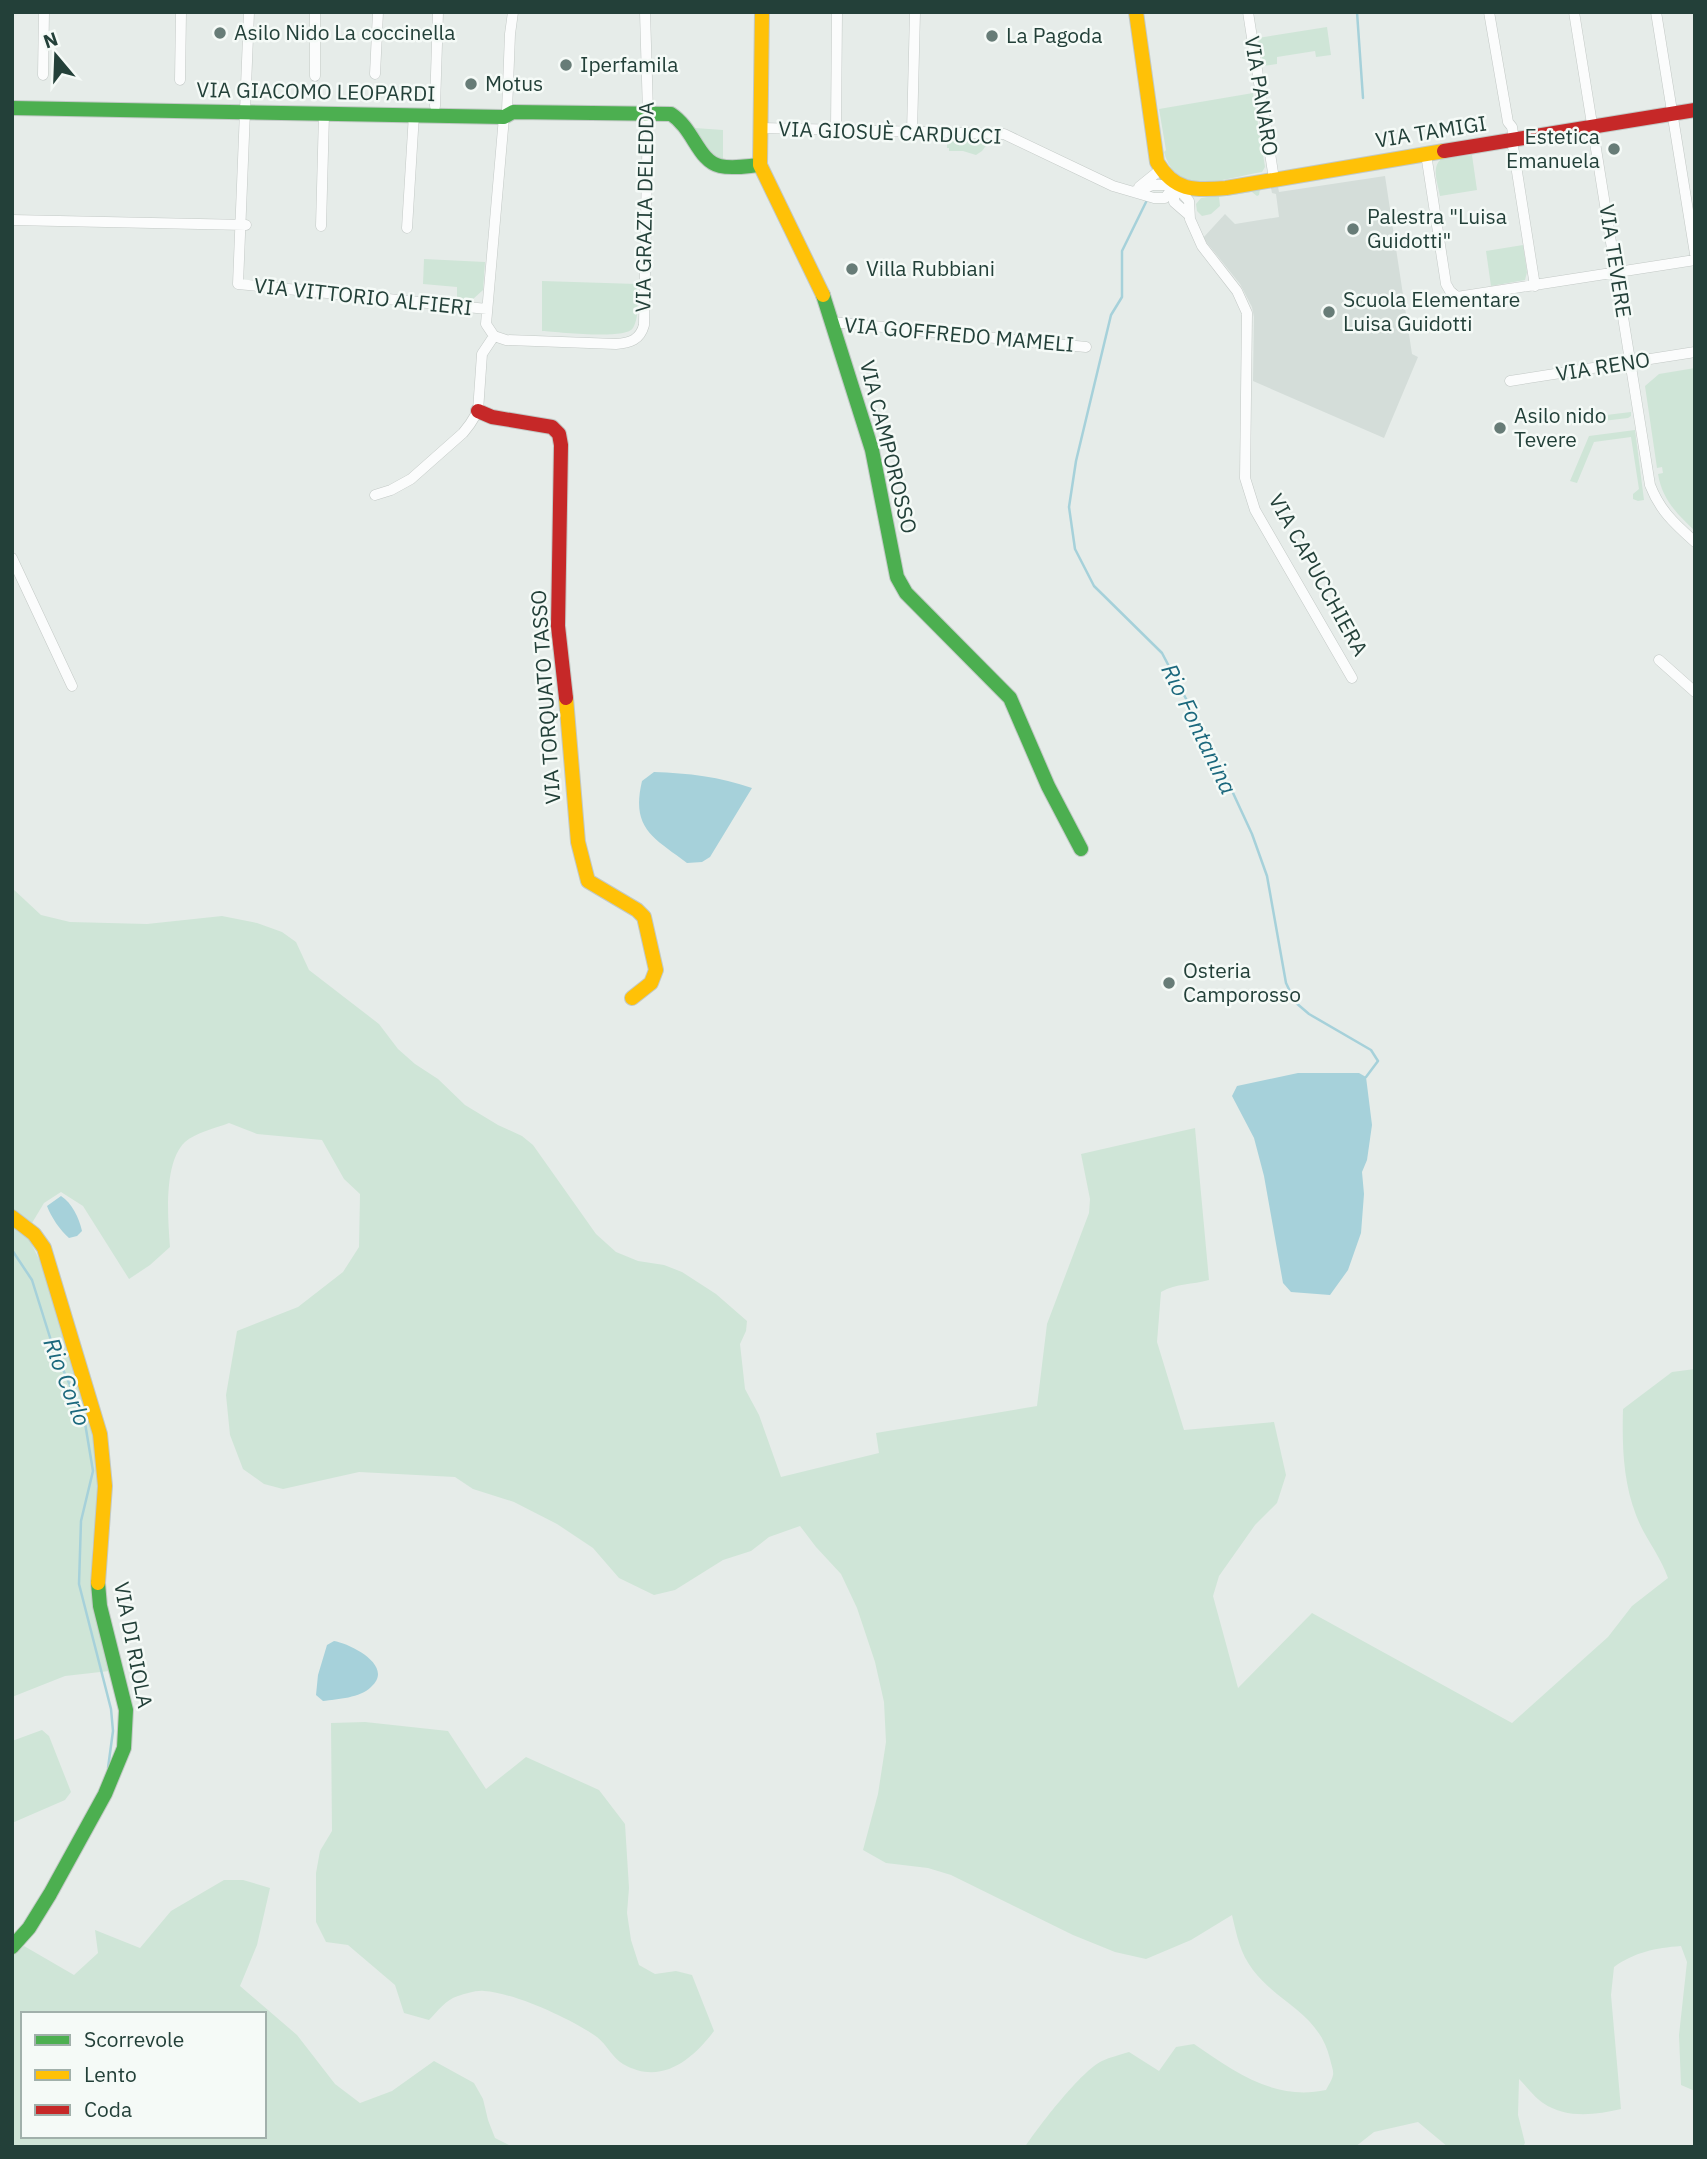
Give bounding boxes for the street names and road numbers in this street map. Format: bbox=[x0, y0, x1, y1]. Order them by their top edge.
street label: VIA PANARO bbox=[1239, 34, 1285, 158]
street label: VIA GIACOMO LEOPARDI bbox=[196, 75, 436, 107]
street label: VIA GRAZIA DELEDDA bbox=[628, 101, 660, 313]
street label: VIA TAMIGI bbox=[1373, 108, 1488, 154]
street label: VIA GIOSUÈ CARDUCCI bbox=[778, 114, 1002, 150]
street label: VIA TEVERE bbox=[1593, 202, 1639, 320]
street label: VIA VITTORIO ALFIERI bbox=[253, 271, 474, 321]
street label: VIA GOFFREDO MAMELI bbox=[843, 310, 1075, 358]
street label: VIA RENO bbox=[1554, 345, 1652, 387]
street label: VIA CAMPOROSSO bbox=[854, 357, 924, 536]
street label: VIA CAPUCCHIERA bbox=[1263, 488, 1375, 661]
street label: VIA TORQUATO TASSO bbox=[524, 589, 566, 805]
street label: VIA DI RIOLA bbox=[108, 1579, 160, 1710]

